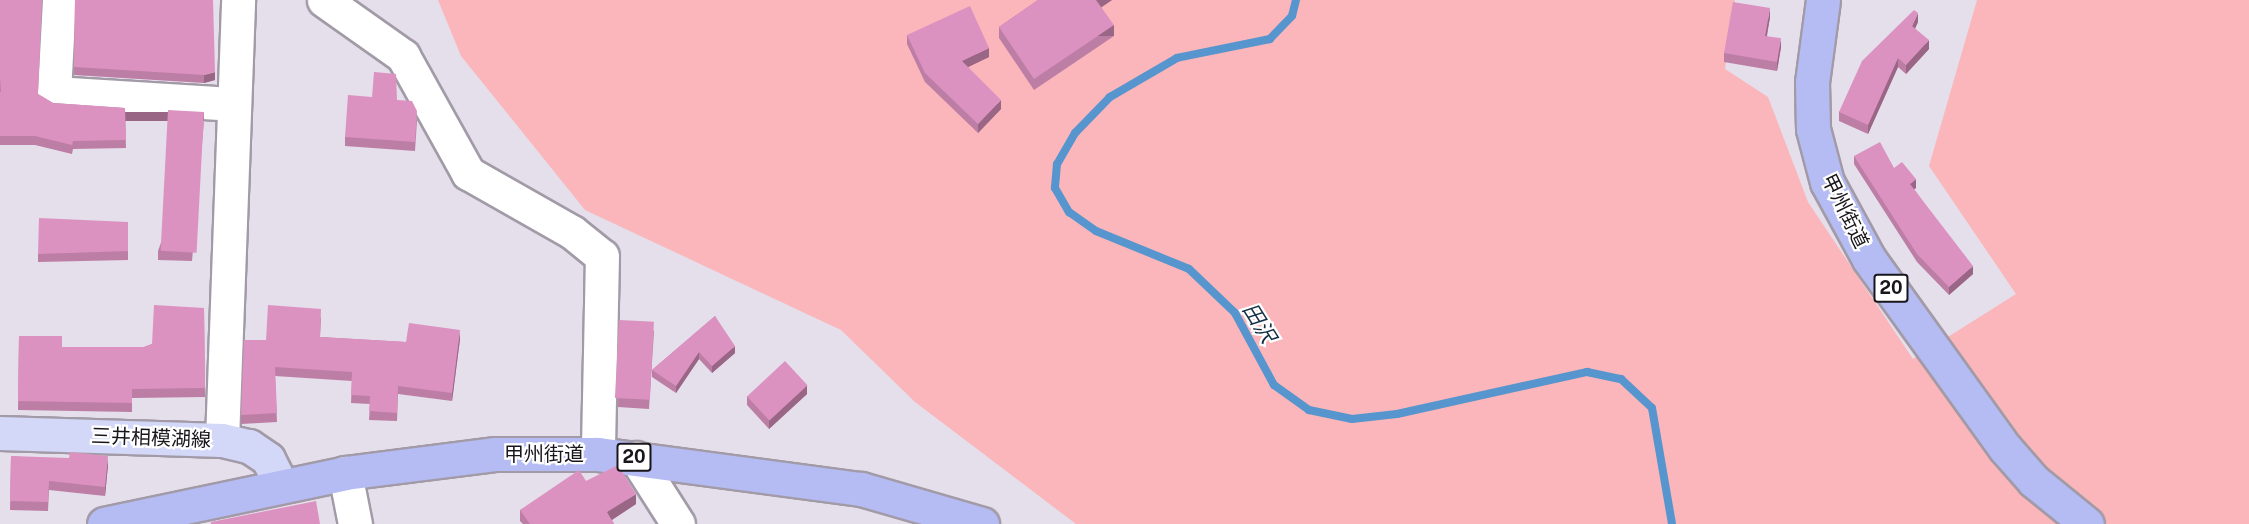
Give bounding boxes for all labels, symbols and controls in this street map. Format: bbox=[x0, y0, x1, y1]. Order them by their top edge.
street label: 甲州街道 bbox=[1817, 170, 1873, 252]
road number: 20 bbox=[1873, 273, 1909, 303]
water label: 田沢 bbox=[1237, 299, 1281, 347]
street label: 三井相模湖線 bbox=[91, 424, 211, 452]
street label: 甲州街道 bbox=[504, 442, 584, 466]
road number: 20 bbox=[616, 442, 652, 472]

